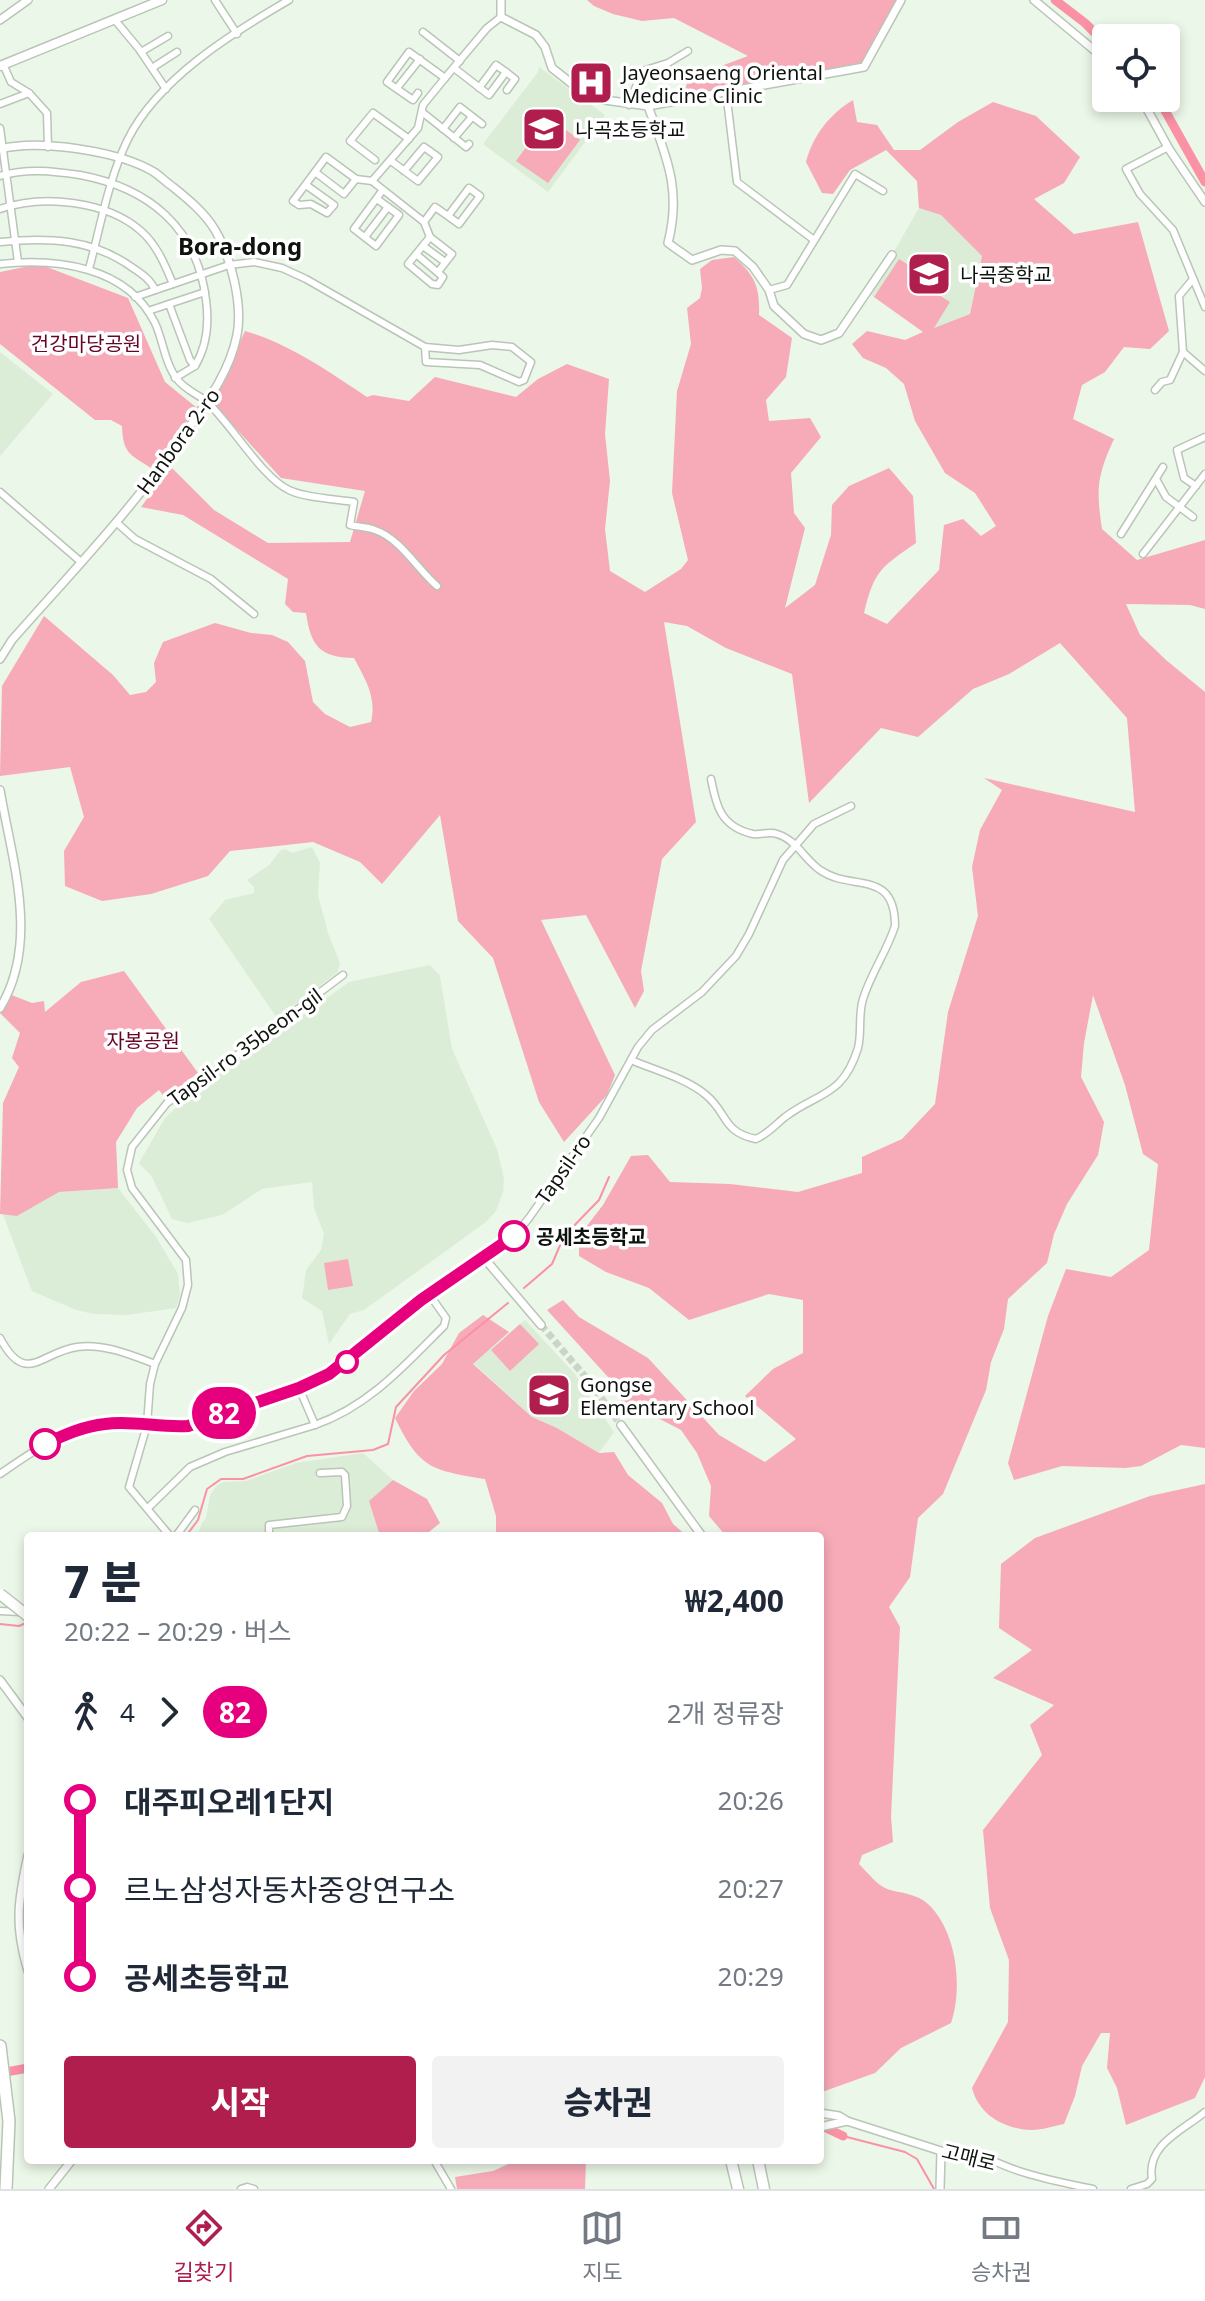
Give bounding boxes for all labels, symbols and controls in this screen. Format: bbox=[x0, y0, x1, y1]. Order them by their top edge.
map controls bbox=[1092, 24, 1180, 112]
button: locate bbox=[1092, 24, 1180, 112]
hospital icon: Jayeonsaeng Oriental Medicine Clinic bbox=[567, 59, 615, 107]
place label: Jayeonsaeng Oriental Medicine Clinic bbox=[620, 59, 823, 109]
school or university icon: 나곡초등학교 bbox=[520, 105, 568, 153]
place label: 나곡초등학교 bbox=[575, 116, 685, 143]
district label: Bora-dong bbox=[178, 229, 302, 262]
school or university icon: 나곡중학교 bbox=[905, 250, 953, 298]
place label: 나곡중학교 bbox=[960, 261, 1052, 288]
park label: 건강마당공원 bbox=[31, 330, 141, 357]
street label: Hanbora 2-ro bbox=[130, 383, 226, 499]
street label: Tapsil-ro 35beon-gil bbox=[162, 982, 328, 1112]
park label: 자봉공원 bbox=[106, 1027, 180, 1054]
street label: Tapsil-ro bbox=[529, 1129, 597, 1209]
marker: 공세초등학교 bbox=[499, 1221, 529, 1251]
place label: 공세초등학교 bbox=[536, 1223, 646, 1250]
unlabelled marker bbox=[336, 1351, 358, 1373]
school or university icon: Gongse Elementary School bbox=[525, 1371, 573, 1419]
place label: Gongse Elementary School bbox=[580, 1371, 754, 1421]
line badge: 82 bbox=[188, 1387, 260, 1439]
text: 82 bbox=[208, 1394, 240, 1432]
unlabelled marker bbox=[30, 1429, 60, 1459]
text: 7 분 bbox=[64, 1551, 141, 1611]
text: ₩2,400 bbox=[685, 1580, 784, 1621]
text: 20:22 – 20:29 · 버스 bbox=[64, 1613, 292, 1649]
icon: walk bbox=[64, 1690, 108, 1734]
icon: forward bbox=[147, 1690, 191, 1734]
text: 82 bbox=[219, 1693, 251, 1731]
text: 4 bbox=[120, 1694, 135, 1730]
text: 2개 정류장 bbox=[667, 1695, 784, 1731]
text: 대주피오레1단지 bbox=[124, 1781, 334, 1822]
text: 20:26 bbox=[718, 1782, 784, 1818]
text: 르노삼성자동차중앙연구소 bbox=[124, 1869, 455, 1910]
text: 20:27 bbox=[718, 1870, 784, 1906]
text: 공세초등학교 bbox=[124, 1957, 290, 1998]
text: 20:29 bbox=[718, 1958, 784, 1994]
button: 시작 bbox=[64, 2056, 416, 2148]
button: 승차권 bbox=[432, 2056, 784, 2148]
street label: 고매로 bbox=[939, 2137, 999, 2177]
tab: 길찾기 bbox=[173, 2206, 234, 2286]
tab: 지도 bbox=[580, 2206, 624, 2286]
tab: 승차권 bbox=[971, 2206, 1032, 2286]

